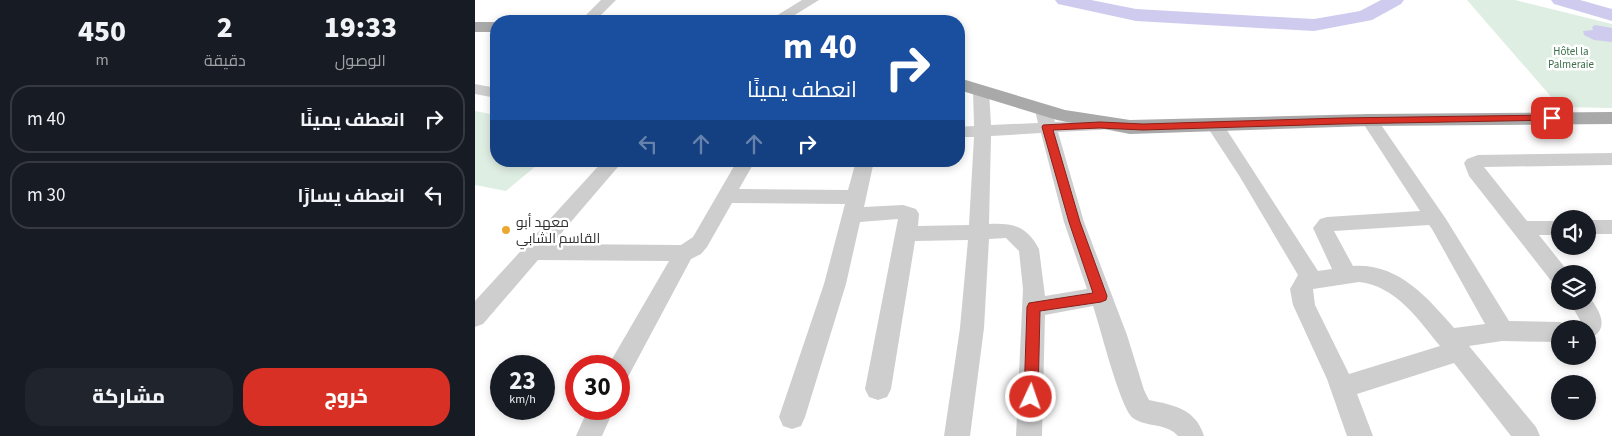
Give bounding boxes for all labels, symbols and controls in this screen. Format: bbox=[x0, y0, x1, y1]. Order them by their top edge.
text: 2 bbox=[217, 6, 233, 49]
text: 19:33 bbox=[324, 6, 397, 49]
text: 450 bbox=[78, 10, 126, 53]
text: 40 m bbox=[783, 22, 857, 72]
icon: right bbox=[875, 35, 940, 100]
park label: Hôtel la Palmeraie bbox=[1548, 44, 1595, 72]
text: m bbox=[95, 49, 109, 71]
text: دقيقة bbox=[204, 50, 246, 72]
text: الوصول bbox=[335, 50, 386, 72]
text: انعطف يمينًا bbox=[747, 74, 857, 106]
pin bbox=[1531, 97, 1573, 139]
icon: arrive bbox=[1538, 104, 1566, 132]
icon: right bbox=[420, 105, 448, 133]
text: 40 m bbox=[27, 106, 65, 133]
text: انعطف يمينًا bbox=[300, 107, 405, 134]
icon: left bbox=[634, 130, 662, 158]
icon: ahead bbox=[687, 130, 715, 158]
icon: ahead bbox=[740, 130, 768, 158]
icon: right bbox=[793, 130, 821, 158]
icon: left bbox=[420, 181, 448, 209]
text: 30 m bbox=[27, 182, 65, 209]
text: انعطف يسارًا bbox=[298, 183, 405, 210]
map controls bbox=[1551, 210, 1596, 420]
button: sound bbox=[1551, 210, 1596, 255]
place label: معهد أبو القاسم الشابي bbox=[516, 213, 600, 250]
marker: معهد أبو القاسم الشابي bbox=[500, 224, 512, 236]
button: layers bbox=[1551, 265, 1596, 310]
button: + bbox=[1551, 320, 1596, 365]
speed limit sign: 30 bbox=[565, 355, 630, 420]
text: 23 bbox=[509, 363, 536, 399]
button: مشاركة bbox=[25, 368, 233, 426]
button: خروج bbox=[243, 368, 450, 426]
position arrow bbox=[1004, 370, 1056, 422]
button: − bbox=[1551, 375, 1596, 420]
text: km/h bbox=[509, 391, 536, 408]

